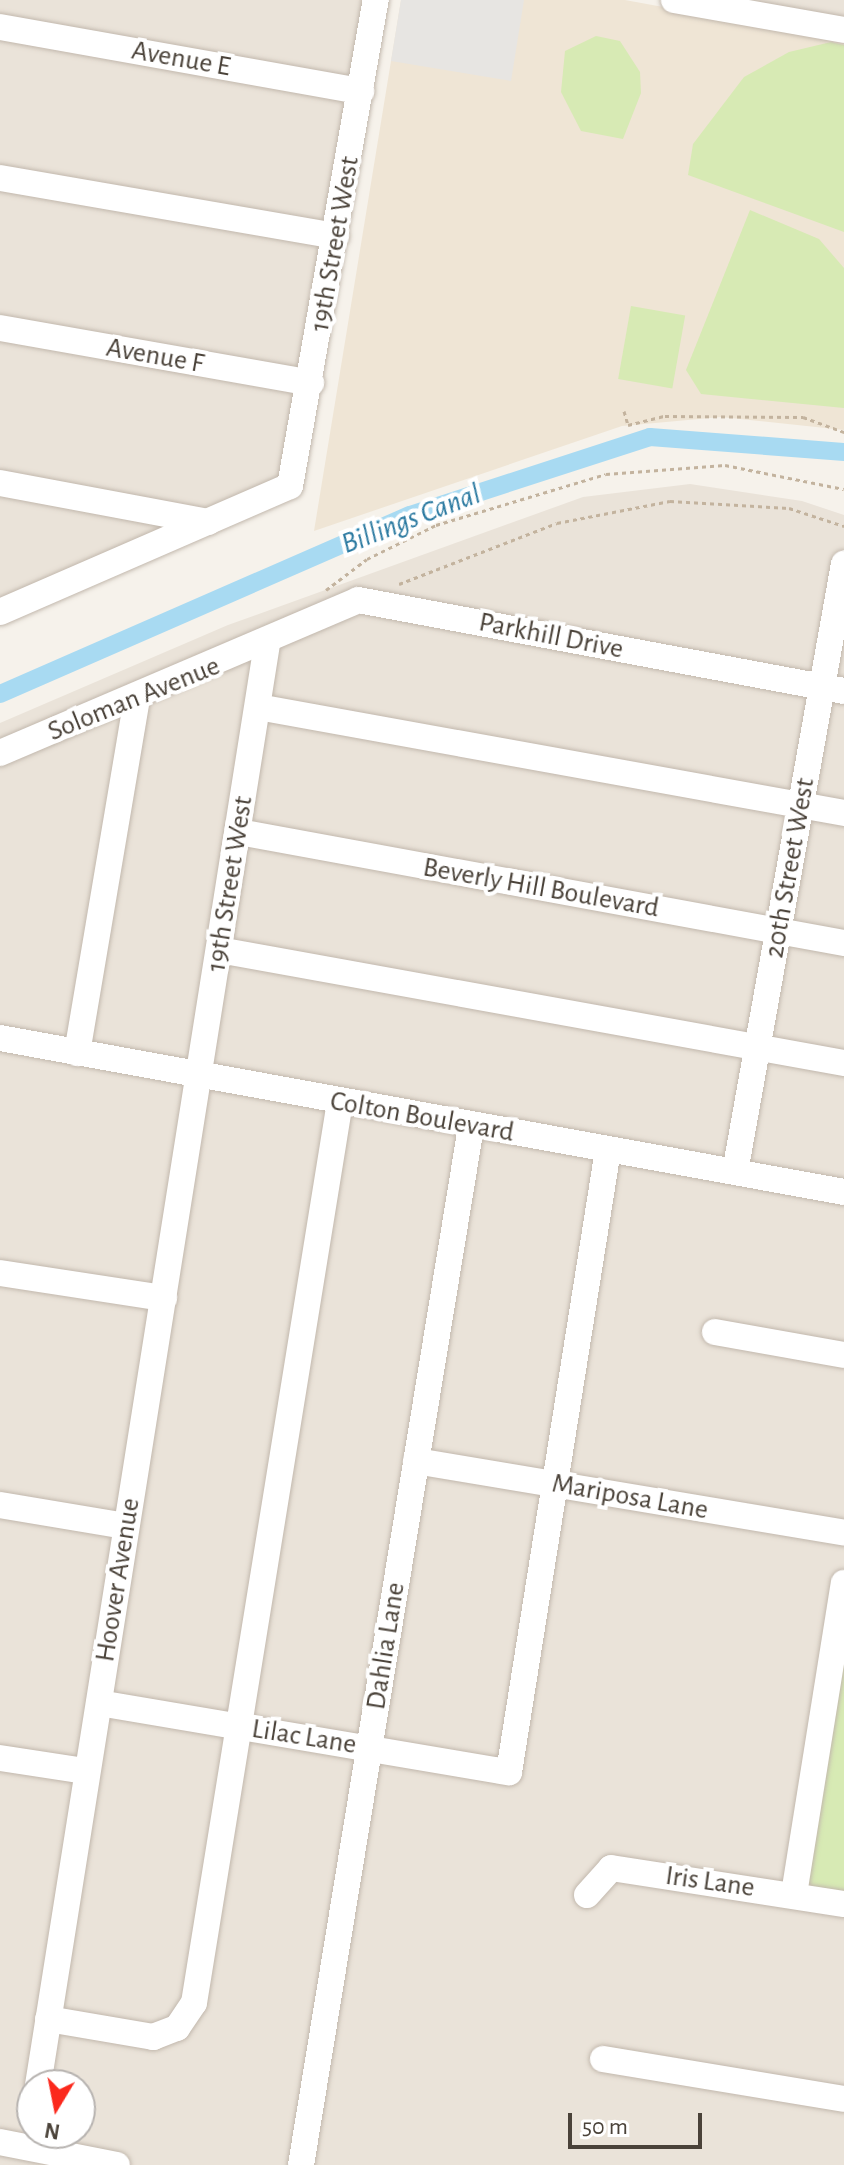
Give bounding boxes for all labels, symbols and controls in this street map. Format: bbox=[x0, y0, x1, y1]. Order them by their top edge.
street label: Avenue E bbox=[129, 34, 233, 84]
street label: 19th Street West bbox=[303, 154, 367, 334]
street label: Avenue F bbox=[104, 331, 206, 381]
water label: Billings Canal bbox=[336, 476, 486, 562]
street label: Parkhill Drive bbox=[476, 606, 626, 666]
street label: Soloman Avenue bbox=[43, 649, 225, 749]
street label: 20th Street West bbox=[758, 775, 822, 961]
street label: 19th Street West bbox=[200, 794, 260, 974]
street label: Beverly Hill Boulevard bbox=[420, 851, 662, 925]
street label: Colton Boulevard bbox=[328, 1084, 516, 1150]
street label: Mariposa Lane bbox=[549, 1467, 711, 1527]
street label: Hoover Avenue bbox=[88, 1496, 148, 1664]
street label: Dahlia Lane bbox=[359, 1580, 413, 1712]
street label: Lilac Lane bbox=[249, 1712, 359, 1762]
street label: Iris Lane bbox=[663, 1859, 757, 1905]
north arrow bbox=[16, 2069, 96, 2149]
scale bar bbox=[572, 2097, 706, 2147]
text: 50 m bbox=[582, 2115, 628, 2139]
text: N bbox=[43, 2119, 62, 2143]

